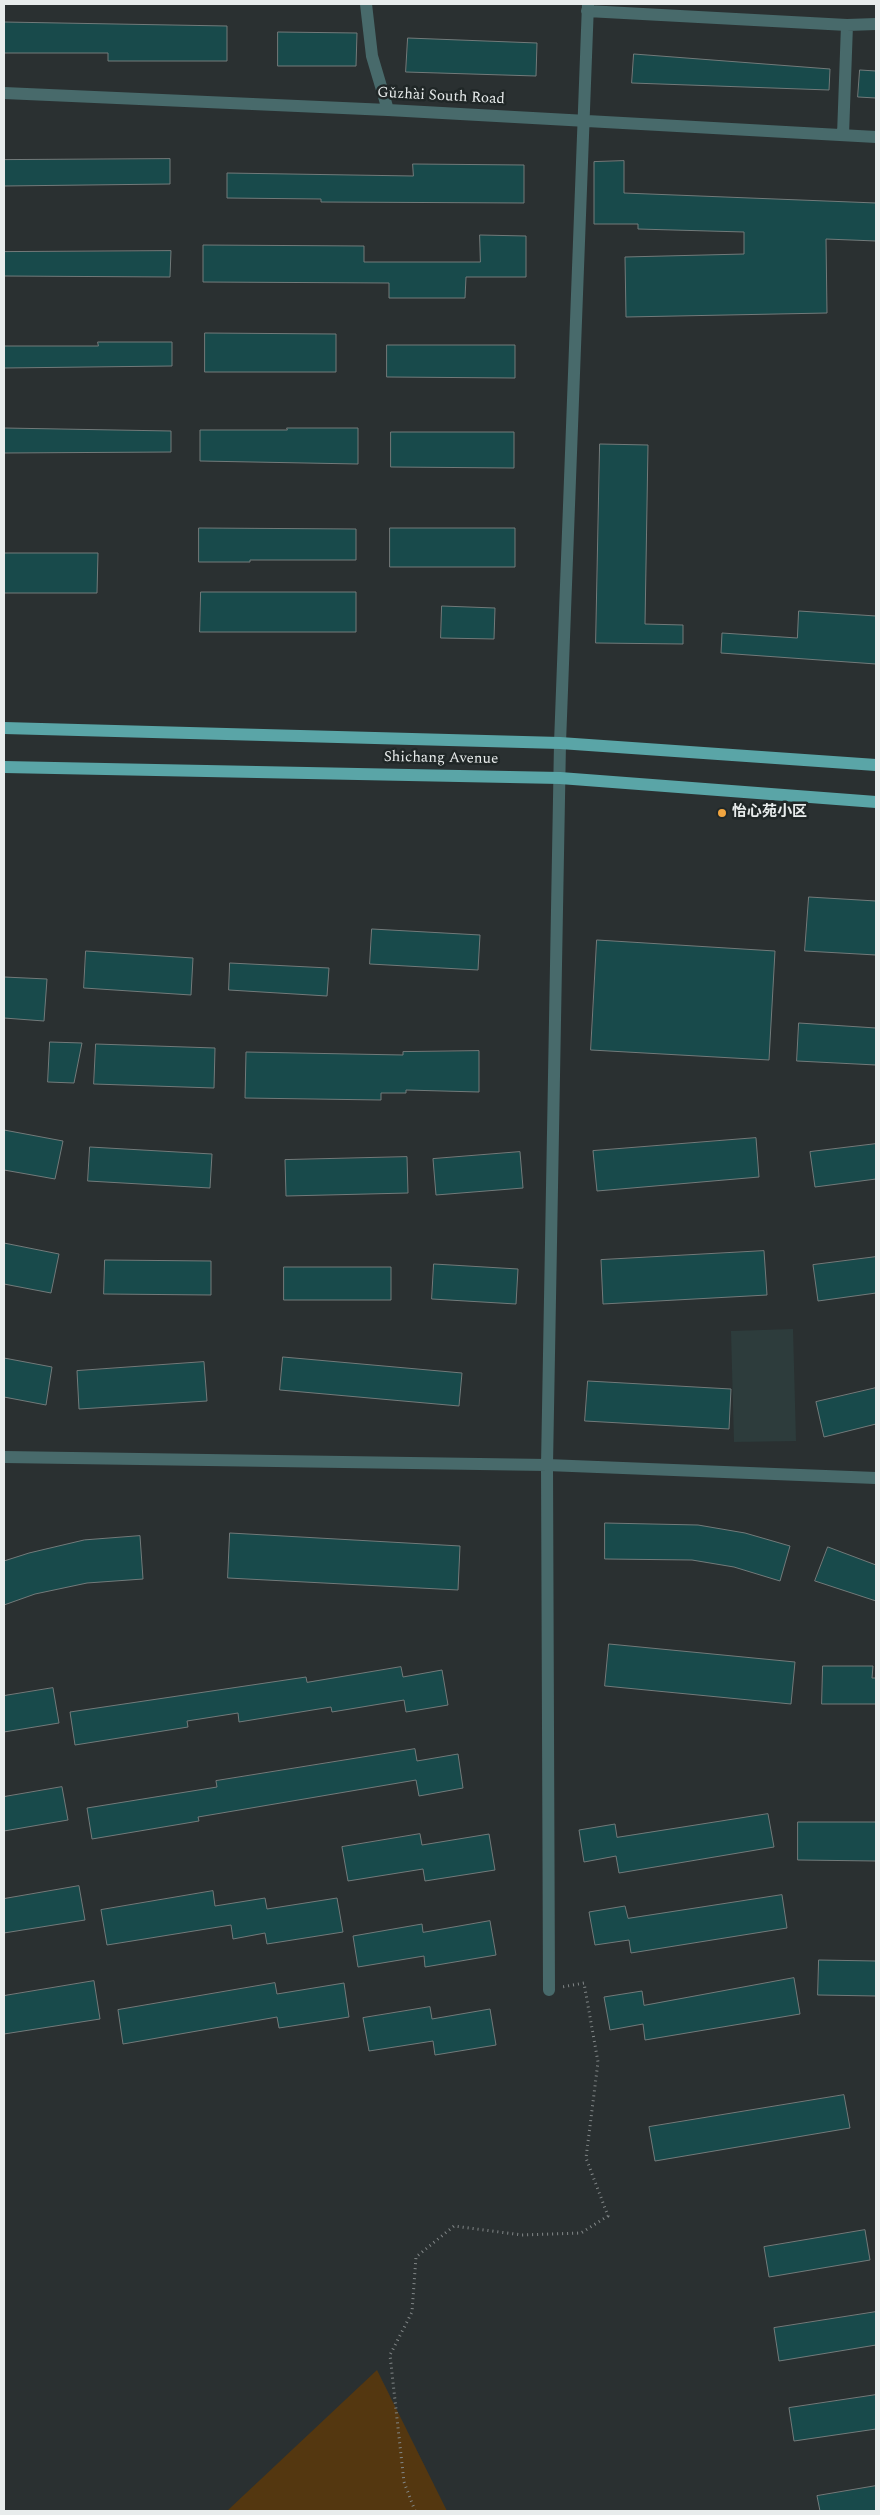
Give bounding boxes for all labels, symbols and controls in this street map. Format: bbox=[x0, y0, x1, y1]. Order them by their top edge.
street label: Gǔzhài South Road bbox=[377, 85, 505, 109]
street label: Shichang Avenue bbox=[384, 749, 498, 769]
place label: 怡心苑小区 bbox=[732, 804, 807, 822]
marker: 怡心苑小区 bbox=[716, 807, 728, 819]

